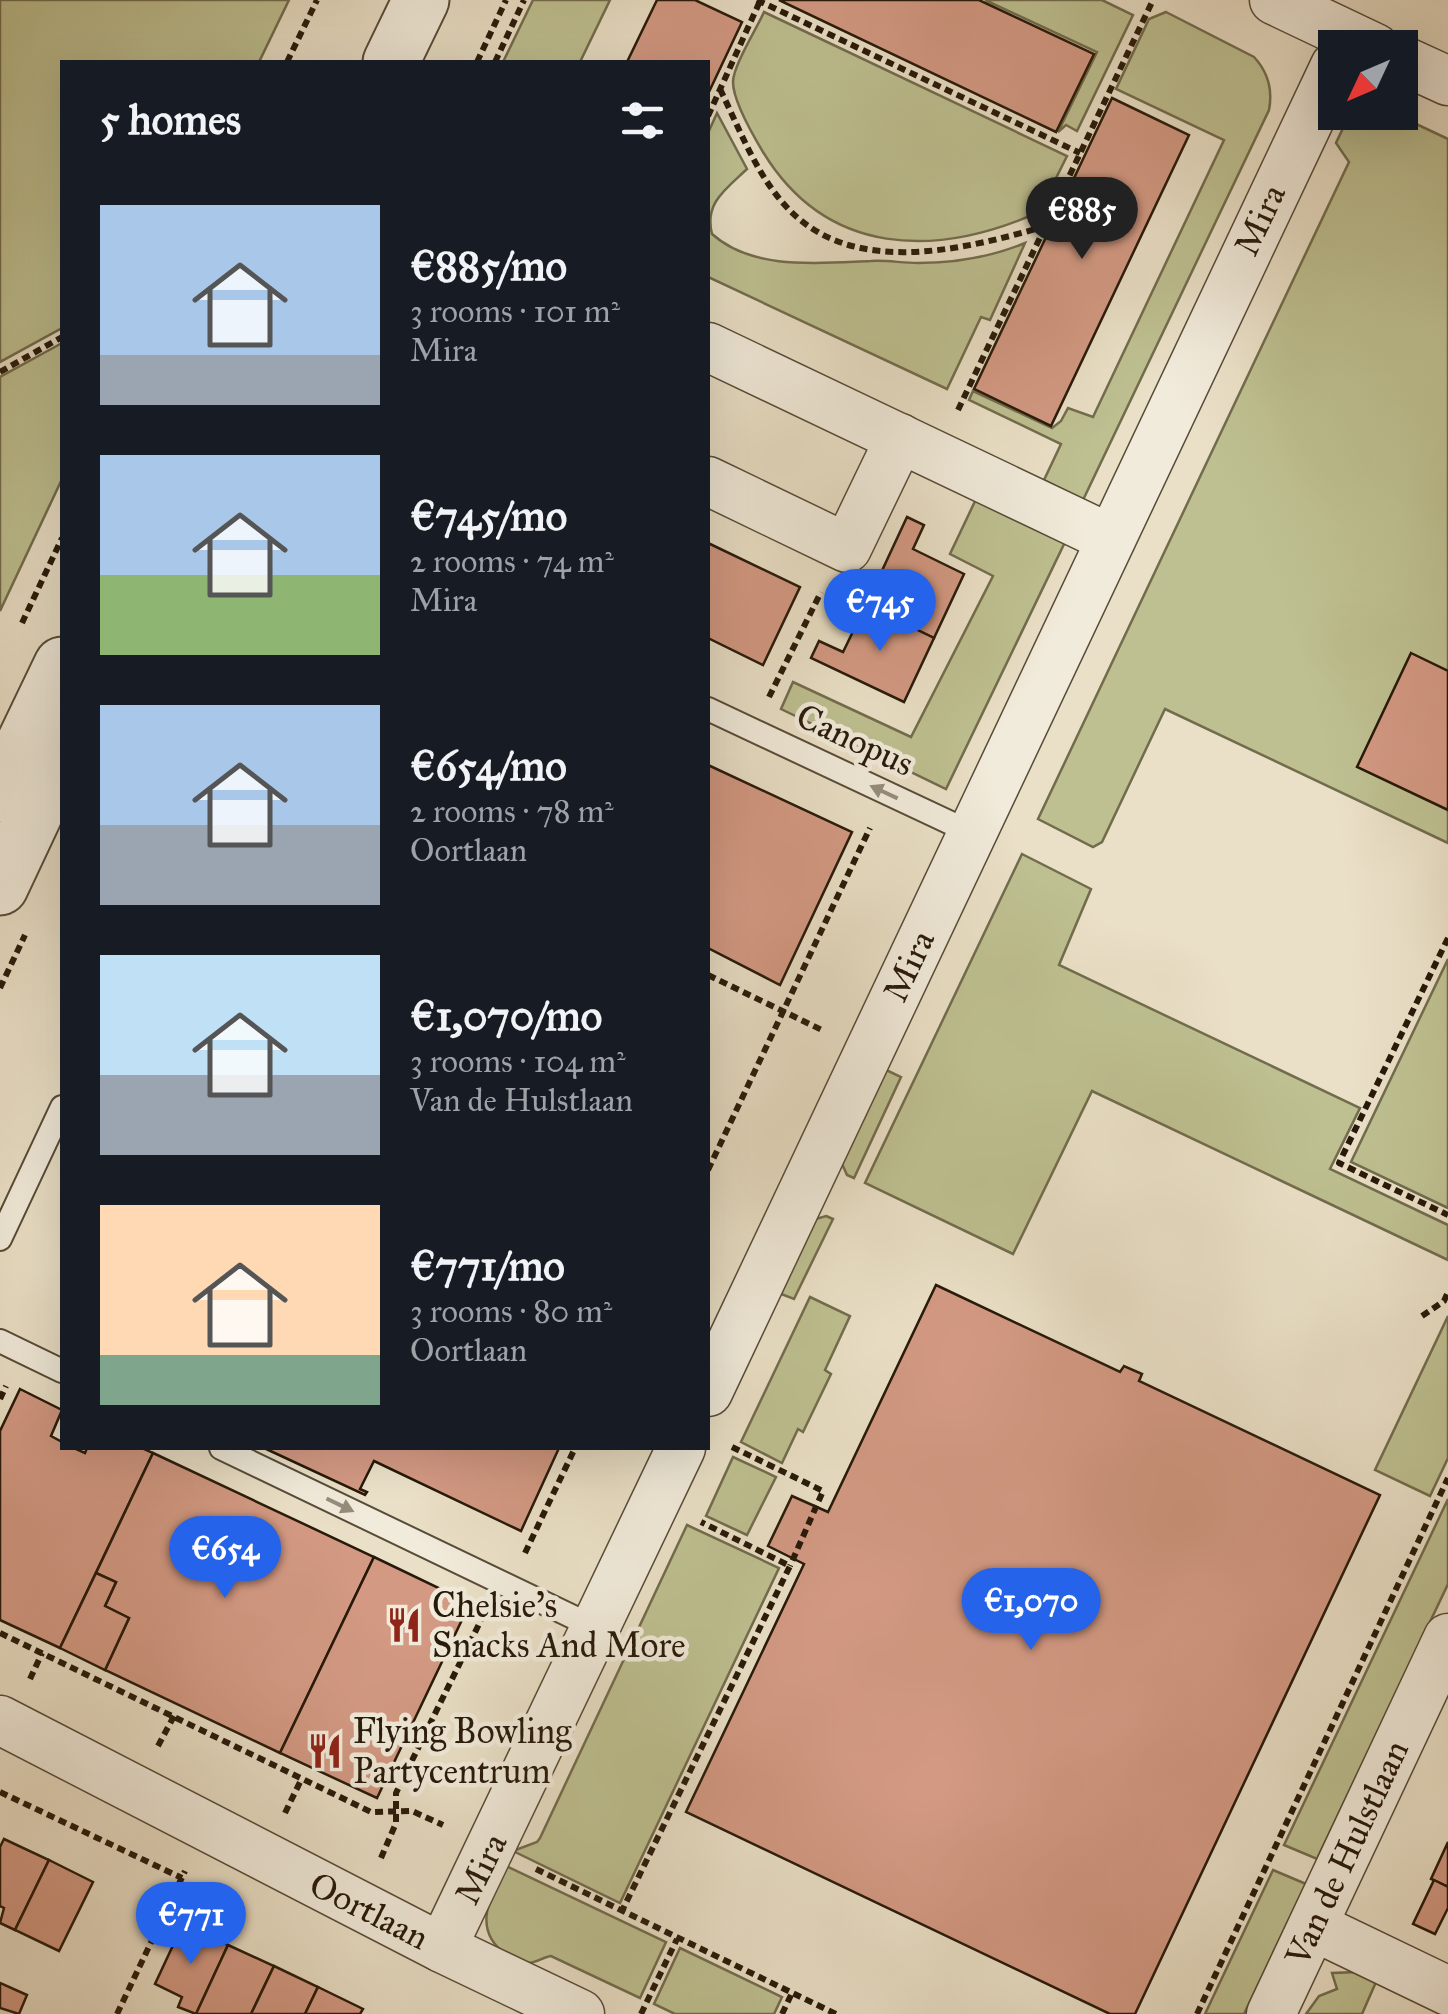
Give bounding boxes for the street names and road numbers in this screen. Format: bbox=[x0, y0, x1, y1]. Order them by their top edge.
street label: Mira bbox=[1225, 177, 1295, 262]
street label: Canopus bbox=[790, 694, 920, 786]
street label: Mira bbox=[874, 923, 944, 1008]
street label: Van de Hulstlaan bbox=[1276, 1733, 1418, 1973]
street label: Mira bbox=[446, 1826, 517, 1912]
street label: Oortlaan bbox=[302, 1863, 436, 1959]

